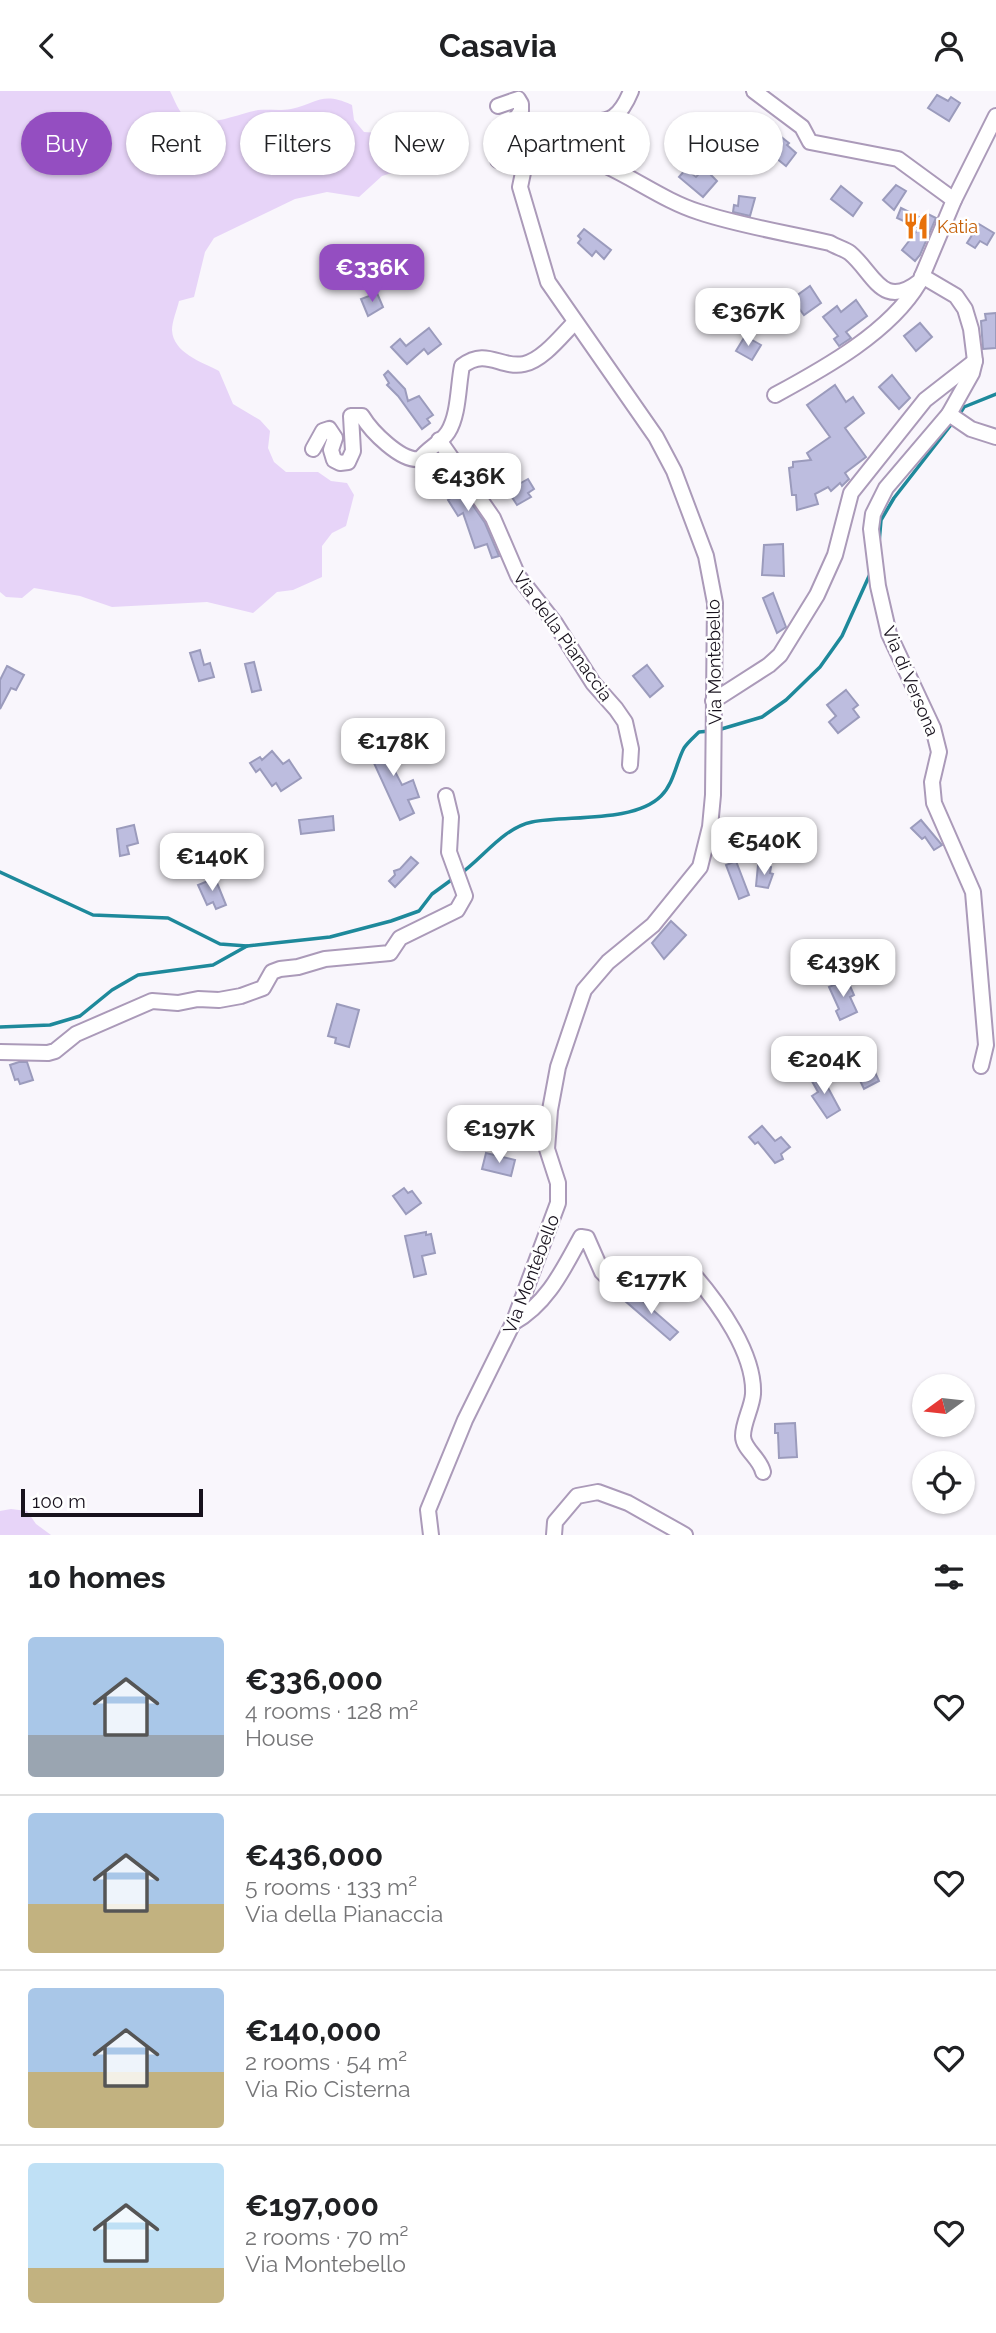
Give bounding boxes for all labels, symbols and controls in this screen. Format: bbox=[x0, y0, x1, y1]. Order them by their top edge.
icon: back bbox=[28, 27, 66, 65]
text: Casavia bbox=[439, 27, 557, 64]
icon: person bbox=[930, 27, 968, 65]
chip: Buy bbox=[21, 112, 112, 175]
chip: Rent bbox=[126, 112, 226, 175]
chip: Filters bbox=[240, 112, 355, 175]
chip: New bbox=[369, 112, 469, 175]
chip: Apartment bbox=[483, 112, 650, 175]
chip: House bbox=[664, 112, 783, 175]
restaurant icon: Katia bbox=[901, 211, 931, 241]
place label: Katia bbox=[937, 216, 978, 237]
pin: €336K bbox=[323, 245, 421, 304]
text: €336K bbox=[335, 253, 409, 280]
pin: €367K bbox=[699, 289, 797, 348]
text: €367K bbox=[711, 297, 785, 324]
pin: €436K bbox=[419, 453, 517, 513]
text: €436K bbox=[431, 462, 505, 489]
street label: Via della Pianaccia bbox=[509, 567, 617, 705]
street label: Via Montebello bbox=[702, 599, 726, 725]
street label: Via di Versona bbox=[878, 623, 944, 739]
pin: €178K bbox=[344, 719, 442, 778]
text: €178K bbox=[357, 727, 429, 754]
pin: €540K bbox=[715, 817, 813, 877]
text: €540K bbox=[727, 826, 801, 853]
pin: €140K bbox=[163, 833, 261, 893]
text: €140K bbox=[176, 842, 248, 869]
pin: €439K bbox=[794, 939, 892, 999]
text: €439K bbox=[806, 948, 880, 975]
pin: €204K bbox=[775, 1037, 873, 1096]
text: €204K bbox=[787, 1045, 861, 1072]
pin: €197K bbox=[450, 1105, 548, 1165]
text: €197K bbox=[463, 1114, 535, 1141]
street label: Via Montebello bbox=[499, 1211, 563, 1337]
pin: €177K bbox=[602, 1257, 700, 1316]
text: €177K bbox=[615, 1265, 687, 1292]
north arrow bbox=[912, 1374, 975, 1437]
map controls bbox=[912, 1374, 975, 1514]
button: locate bbox=[912, 1451, 975, 1514]
scale bar bbox=[21, 1486, 203, 1518]
text: 100 m bbox=[32, 1490, 86, 1512]
icon: filters bbox=[930, 1558, 968, 1596]
text: 10 homes bbox=[28, 1560, 165, 1595]
text: €336,000 bbox=[245, 1662, 383, 1697]
icon: home bbox=[84, 1665, 168, 1749]
icon: heart bbox=[930, 1688, 968, 1726]
text: 4 rooms · 128 m² bbox=[245, 1697, 418, 1724]
text: House bbox=[245, 1724, 314, 1751]
text: €436,000 bbox=[245, 1838, 383, 1873]
icon: home bbox=[84, 1841, 168, 1925]
icon: heart bbox=[930, 1864, 968, 1902]
text: 5 rooms · 133 m² bbox=[245, 1873, 417, 1900]
text: Via della Pianaccia bbox=[245, 1900, 443, 1927]
text: €140,000 bbox=[245, 2013, 382, 2048]
icon: home bbox=[84, 2016, 168, 2100]
icon: heart bbox=[930, 2039, 968, 2077]
text: 2 rooms · 54 m² bbox=[245, 2048, 407, 2075]
text: Via Rio Cisterna bbox=[245, 2075, 410, 2102]
text: €197,000 bbox=[245, 2188, 379, 2223]
icon: home bbox=[84, 2191, 168, 2275]
icon: heart bbox=[930, 2214, 968, 2252]
text: 2 rooms · 70 m² bbox=[245, 2223, 408, 2250]
text: Via Montebello bbox=[245, 2250, 406, 2277]

